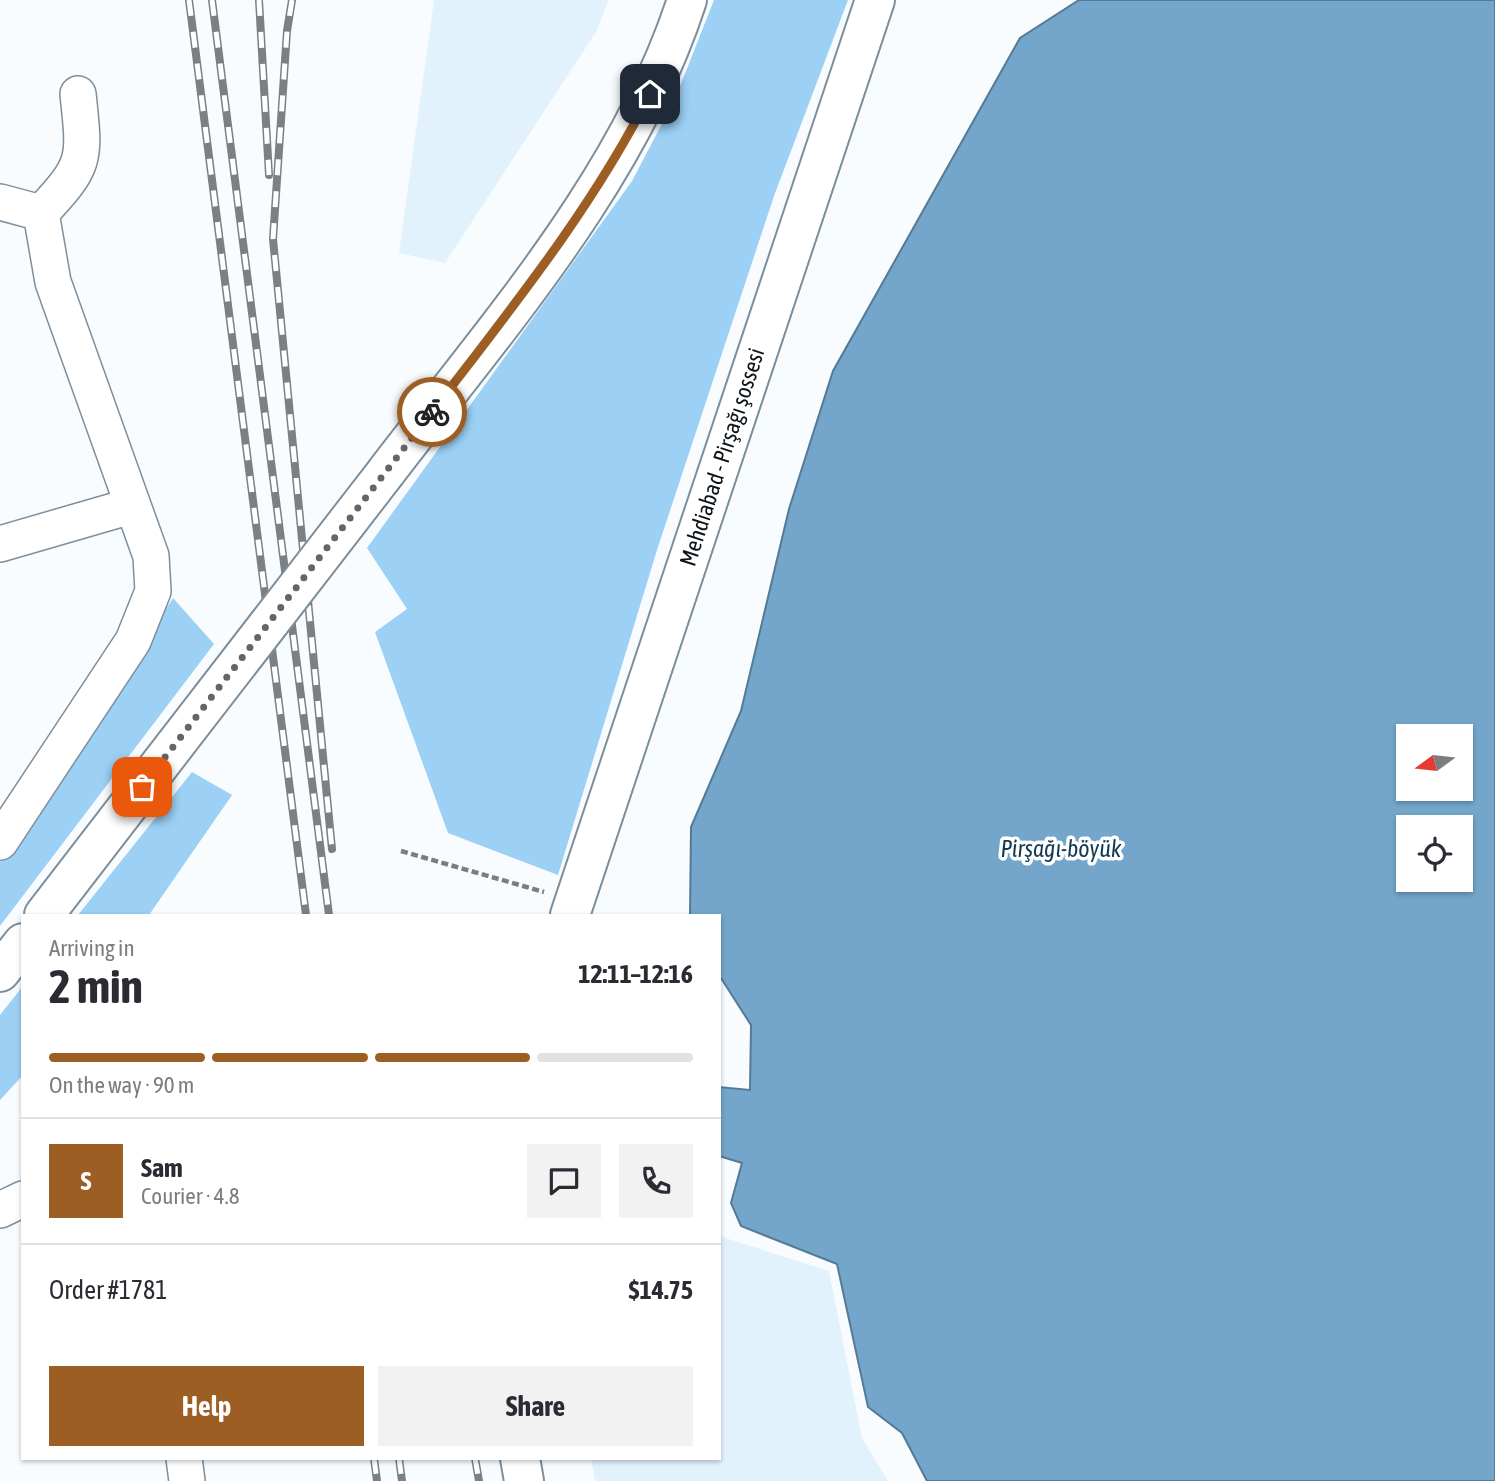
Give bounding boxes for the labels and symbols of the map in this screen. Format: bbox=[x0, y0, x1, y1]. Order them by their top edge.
pin bbox=[620, 64, 680, 124]
street label: Mehdiabad - Pirşağı şossesi bbox=[674, 345, 770, 569]
courier bbox=[397, 377, 467, 447]
north arrow bbox=[1396, 724, 1474, 802]
pin bbox=[112, 757, 172, 817]
water label: Pirşağı-böyük bbox=[1001, 835, 1122, 862]

